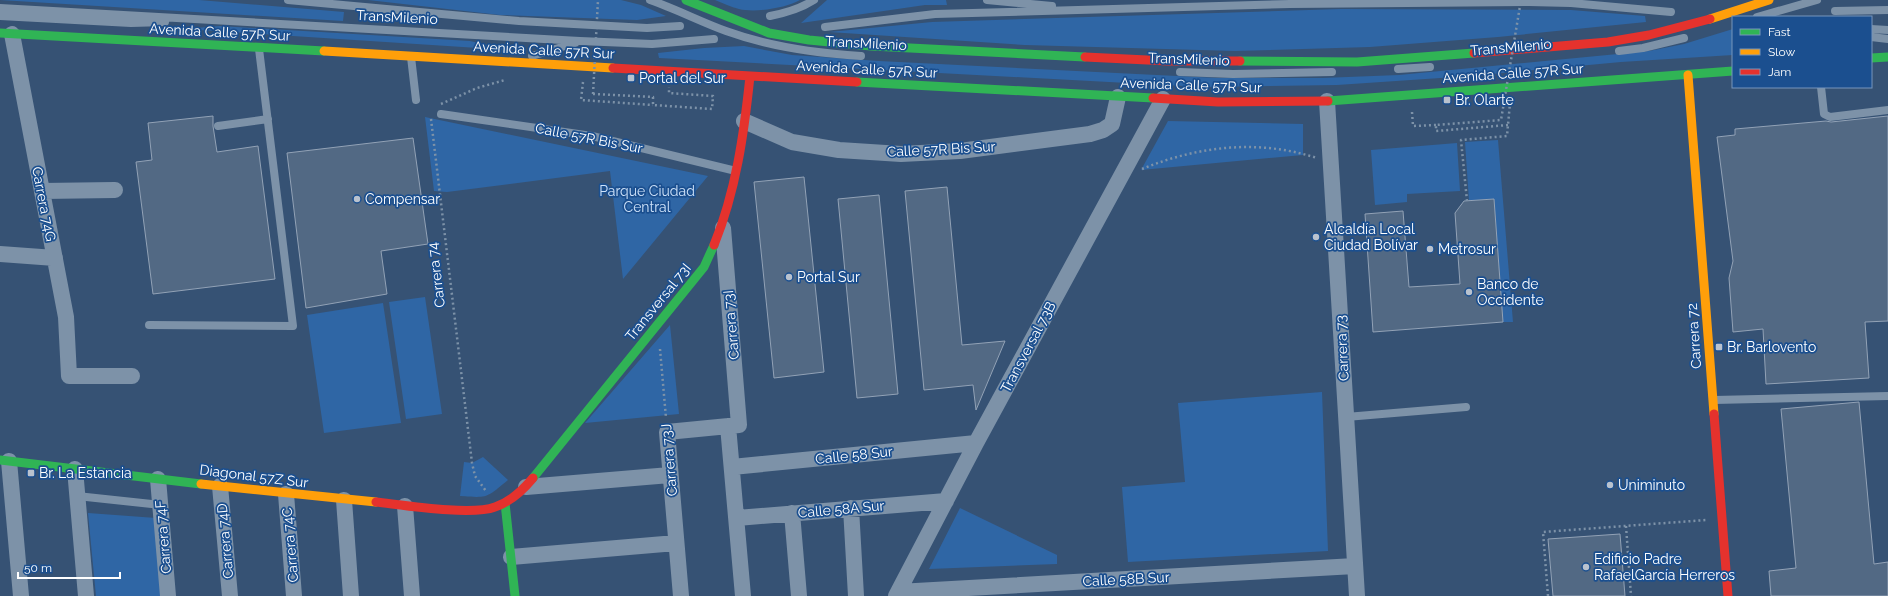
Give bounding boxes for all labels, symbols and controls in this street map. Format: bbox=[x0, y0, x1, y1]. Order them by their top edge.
street label: TransMilenio bbox=[356, 7, 438, 27]
legend bbox=[1732, 16, 1872, 88]
street label: Avenida Calle 57R Sur bbox=[149, 20, 291, 44]
text: Fast bbox=[1768, 25, 1791, 39]
street label: TransMilenio bbox=[825, 33, 907, 53]
street label: TransMilenio bbox=[1470, 35, 1552, 59]
street label: Avenida Calle 57R Sur bbox=[473, 38, 615, 62]
text: Slow bbox=[1768, 45, 1795, 59]
street label: TransMilenio bbox=[1148, 50, 1230, 68]
street label: Avenida Calle 57R Sur bbox=[796, 57, 938, 81]
street label: Avenida Calle 57R Sur bbox=[1442, 60, 1584, 86]
text: Jam bbox=[1768, 65, 1791, 79]
place label: Portal del Sur bbox=[639, 70, 726, 86]
marker: Portal del Sur bbox=[626, 73, 636, 83]
street label: Avenida Calle 57R Sur bbox=[1120, 75, 1262, 95]
place label: Br. Olarte bbox=[1455, 92, 1514, 108]
marker: Br. Olarte bbox=[1442, 95, 1452, 105]
street label: Calle 57R Bis Sur bbox=[534, 120, 644, 156]
street label: Calle 57R Bis Sur bbox=[886, 138, 996, 160]
street label: Carrera 74G bbox=[29, 165, 59, 243]
park label: Parque Ciudad Central bbox=[599, 183, 695, 215]
place label: Compensar bbox=[365, 191, 440, 207]
marker: Compensar bbox=[352, 194, 362, 204]
place label: Alcaldía Local Ciudad Bolívar bbox=[1324, 221, 1418, 253]
marker: Alcaldía Local Ciudad Bolívar bbox=[1311, 232, 1321, 242]
street label: Carrera 74 bbox=[424, 241, 448, 309]
place label: Metrosur bbox=[1438, 241, 1496, 257]
marker: Metrosur bbox=[1425, 244, 1435, 254]
street label: Transversal 73I bbox=[622, 260, 694, 344]
place label: Portal Sur bbox=[797, 269, 860, 285]
marker: Portal Sur bbox=[784, 272, 794, 282]
place label: Banco de Occidente bbox=[1477, 276, 1544, 308]
marker: Banco de Occidente bbox=[1464, 287, 1474, 297]
street label: Carrera 73I bbox=[720, 290, 742, 360]
street label: Transversal 73B bbox=[997, 299, 1059, 395]
street label: Carrera 72 bbox=[1684, 303, 1704, 369]
street label: Carrera 73 bbox=[1332, 315, 1352, 381]
place label: Br. Barlovento bbox=[1727, 339, 1816, 355]
marker: Br. Barlovento bbox=[1714, 342, 1724, 352]
street label: Carrera 73J bbox=[658, 423, 680, 497]
street label: Calle 58 Sur bbox=[814, 443, 894, 467]
street label: Diagonal 57Z Sur bbox=[199, 461, 309, 491]
place label: Br. La Estancia bbox=[39, 465, 132, 481]
marker: Br. La Estancia bbox=[26, 468, 36, 478]
place label: Uniminuto bbox=[1618, 477, 1685, 493]
marker: Uniminuto bbox=[1605, 480, 1615, 490]
street label: Calle 58A Sur bbox=[797, 497, 885, 521]
street label: Carrera 74F bbox=[152, 500, 174, 574]
street label: Carrera 74D bbox=[214, 503, 236, 579]
street label: Carrera 74C bbox=[279, 506, 301, 583]
place label: Edificio Padre RafaelGarcía Herreros bbox=[1594, 551, 1735, 583]
scale bar bbox=[18, 554, 120, 580]
text: 50 m bbox=[24, 561, 52, 575]
marker: Edificio Padre RafaelGarcía Herreros bbox=[1581, 562, 1591, 572]
street label: Calle 58B Sur bbox=[1082, 569, 1170, 589]

